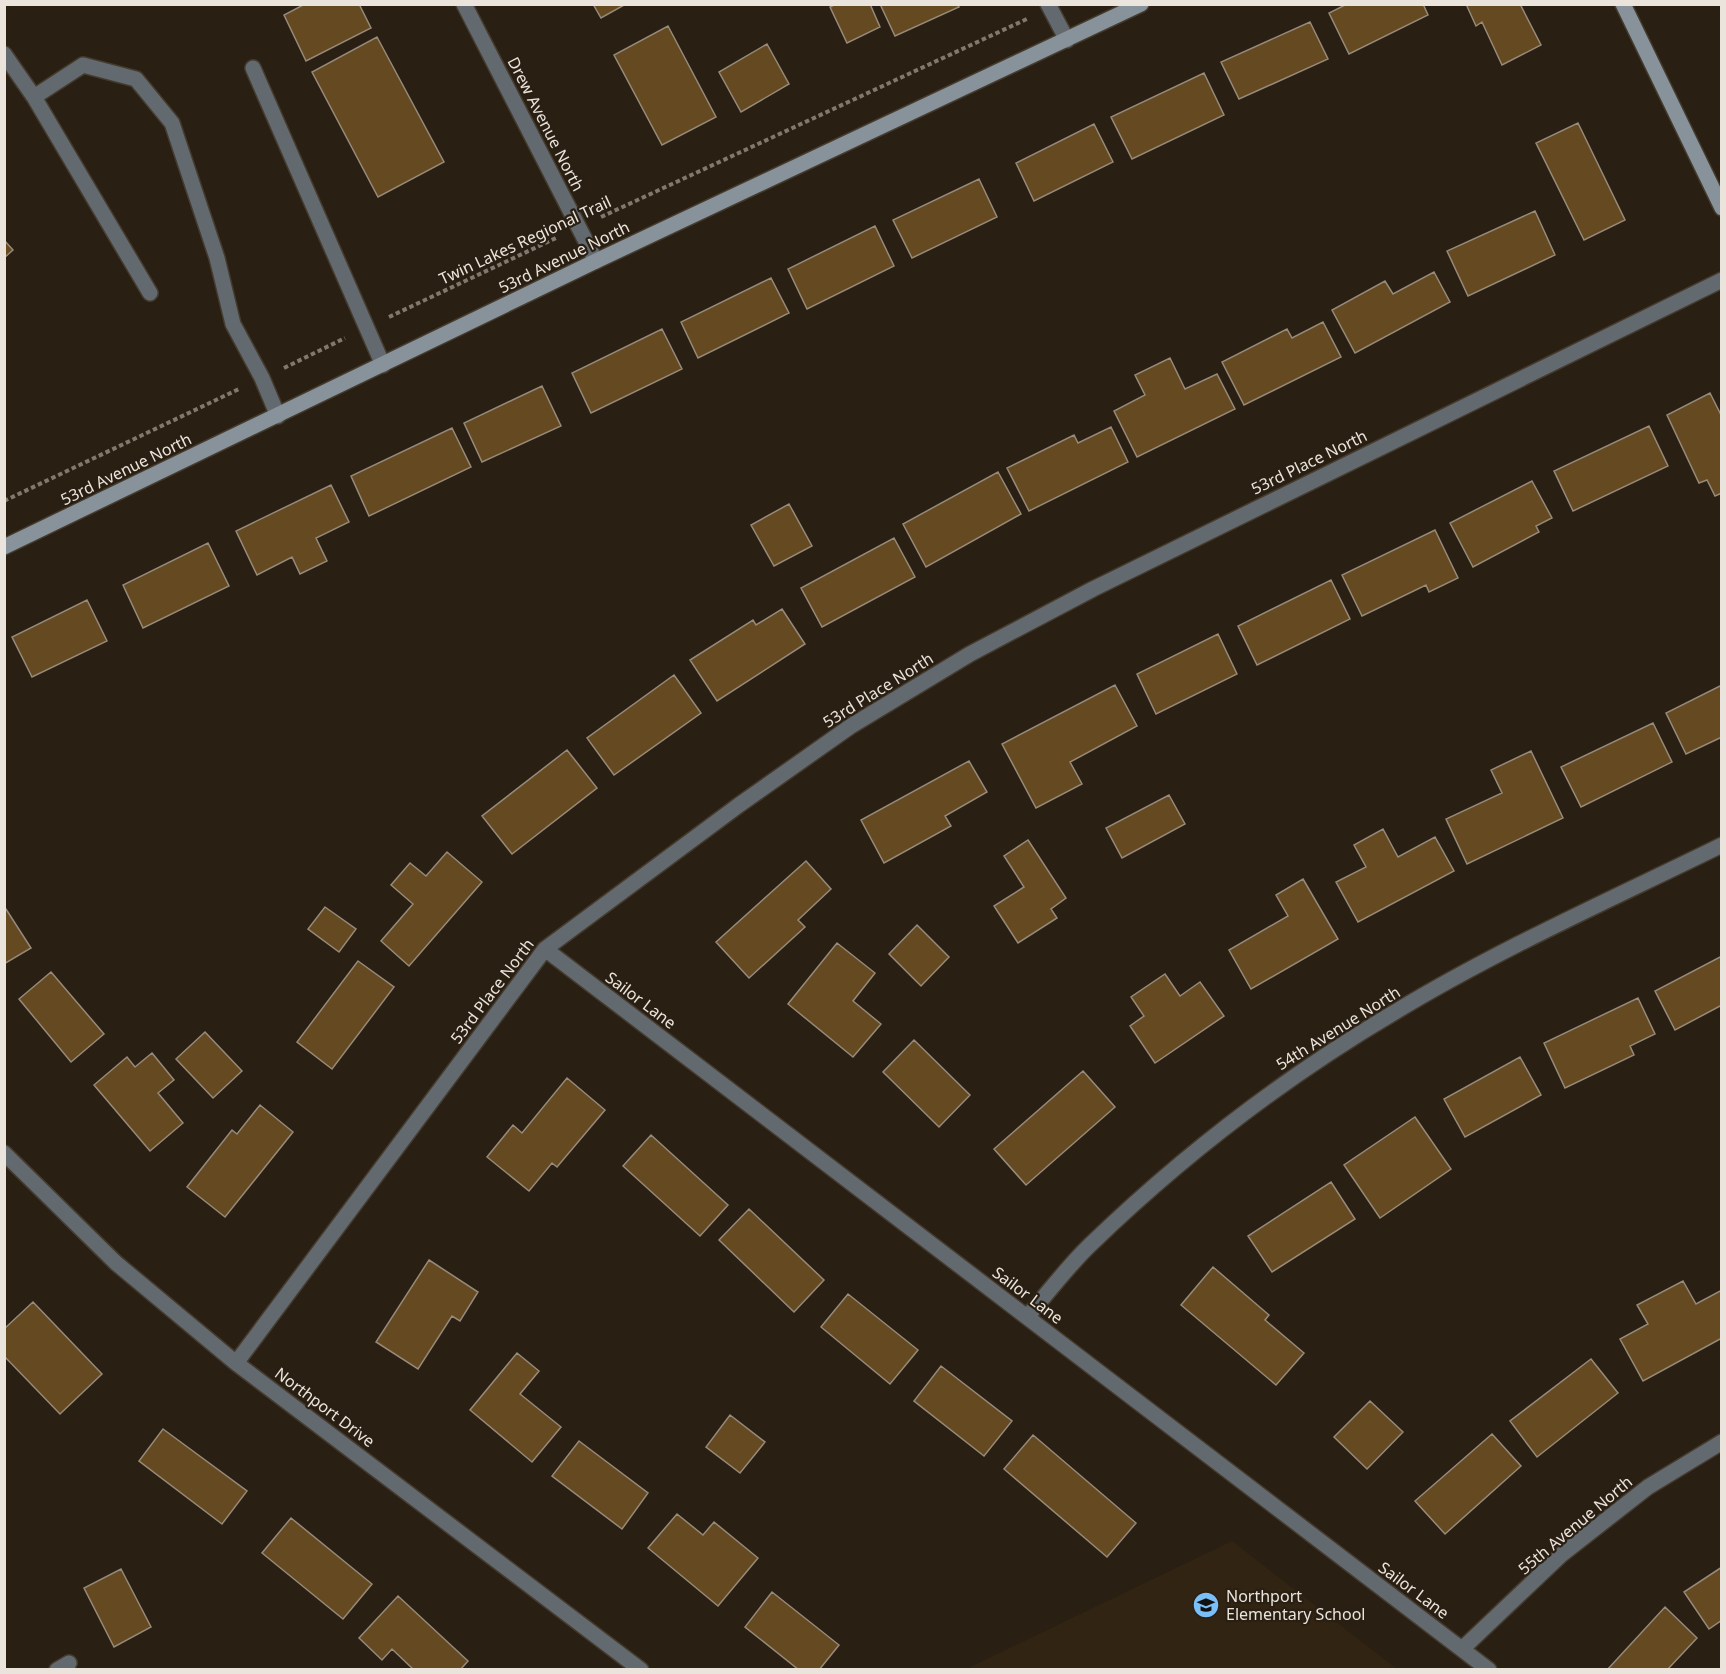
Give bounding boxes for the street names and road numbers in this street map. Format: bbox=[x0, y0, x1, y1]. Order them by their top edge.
street label: Drew Avenue North bbox=[503, 53, 589, 195]
street label: Twin Lakes Regional Trail bbox=[435, 190, 615, 290]
street label: 53rd Avenue North bbox=[495, 216, 633, 298]
street label: 53rd Place North bbox=[1247, 424, 1371, 500]
street label: 53rd Avenue North bbox=[57, 428, 195, 510]
street label: 53rd Place North bbox=[819, 647, 937, 733]
street label: 53rd Place North bbox=[445, 934, 539, 1048]
street label: Sailor Lane bbox=[601, 966, 681, 1034]
street label: 54th Avenue North bbox=[1272, 981, 1404, 1075]
street label: Sailor Lane bbox=[988, 1261, 1068, 1329]
street label: Northport Drive bbox=[271, 1362, 379, 1452]
street label: 55th Avenue North bbox=[1513, 1471, 1637, 1579]
street label: Sailor Lane bbox=[1374, 1556, 1454, 1624]

